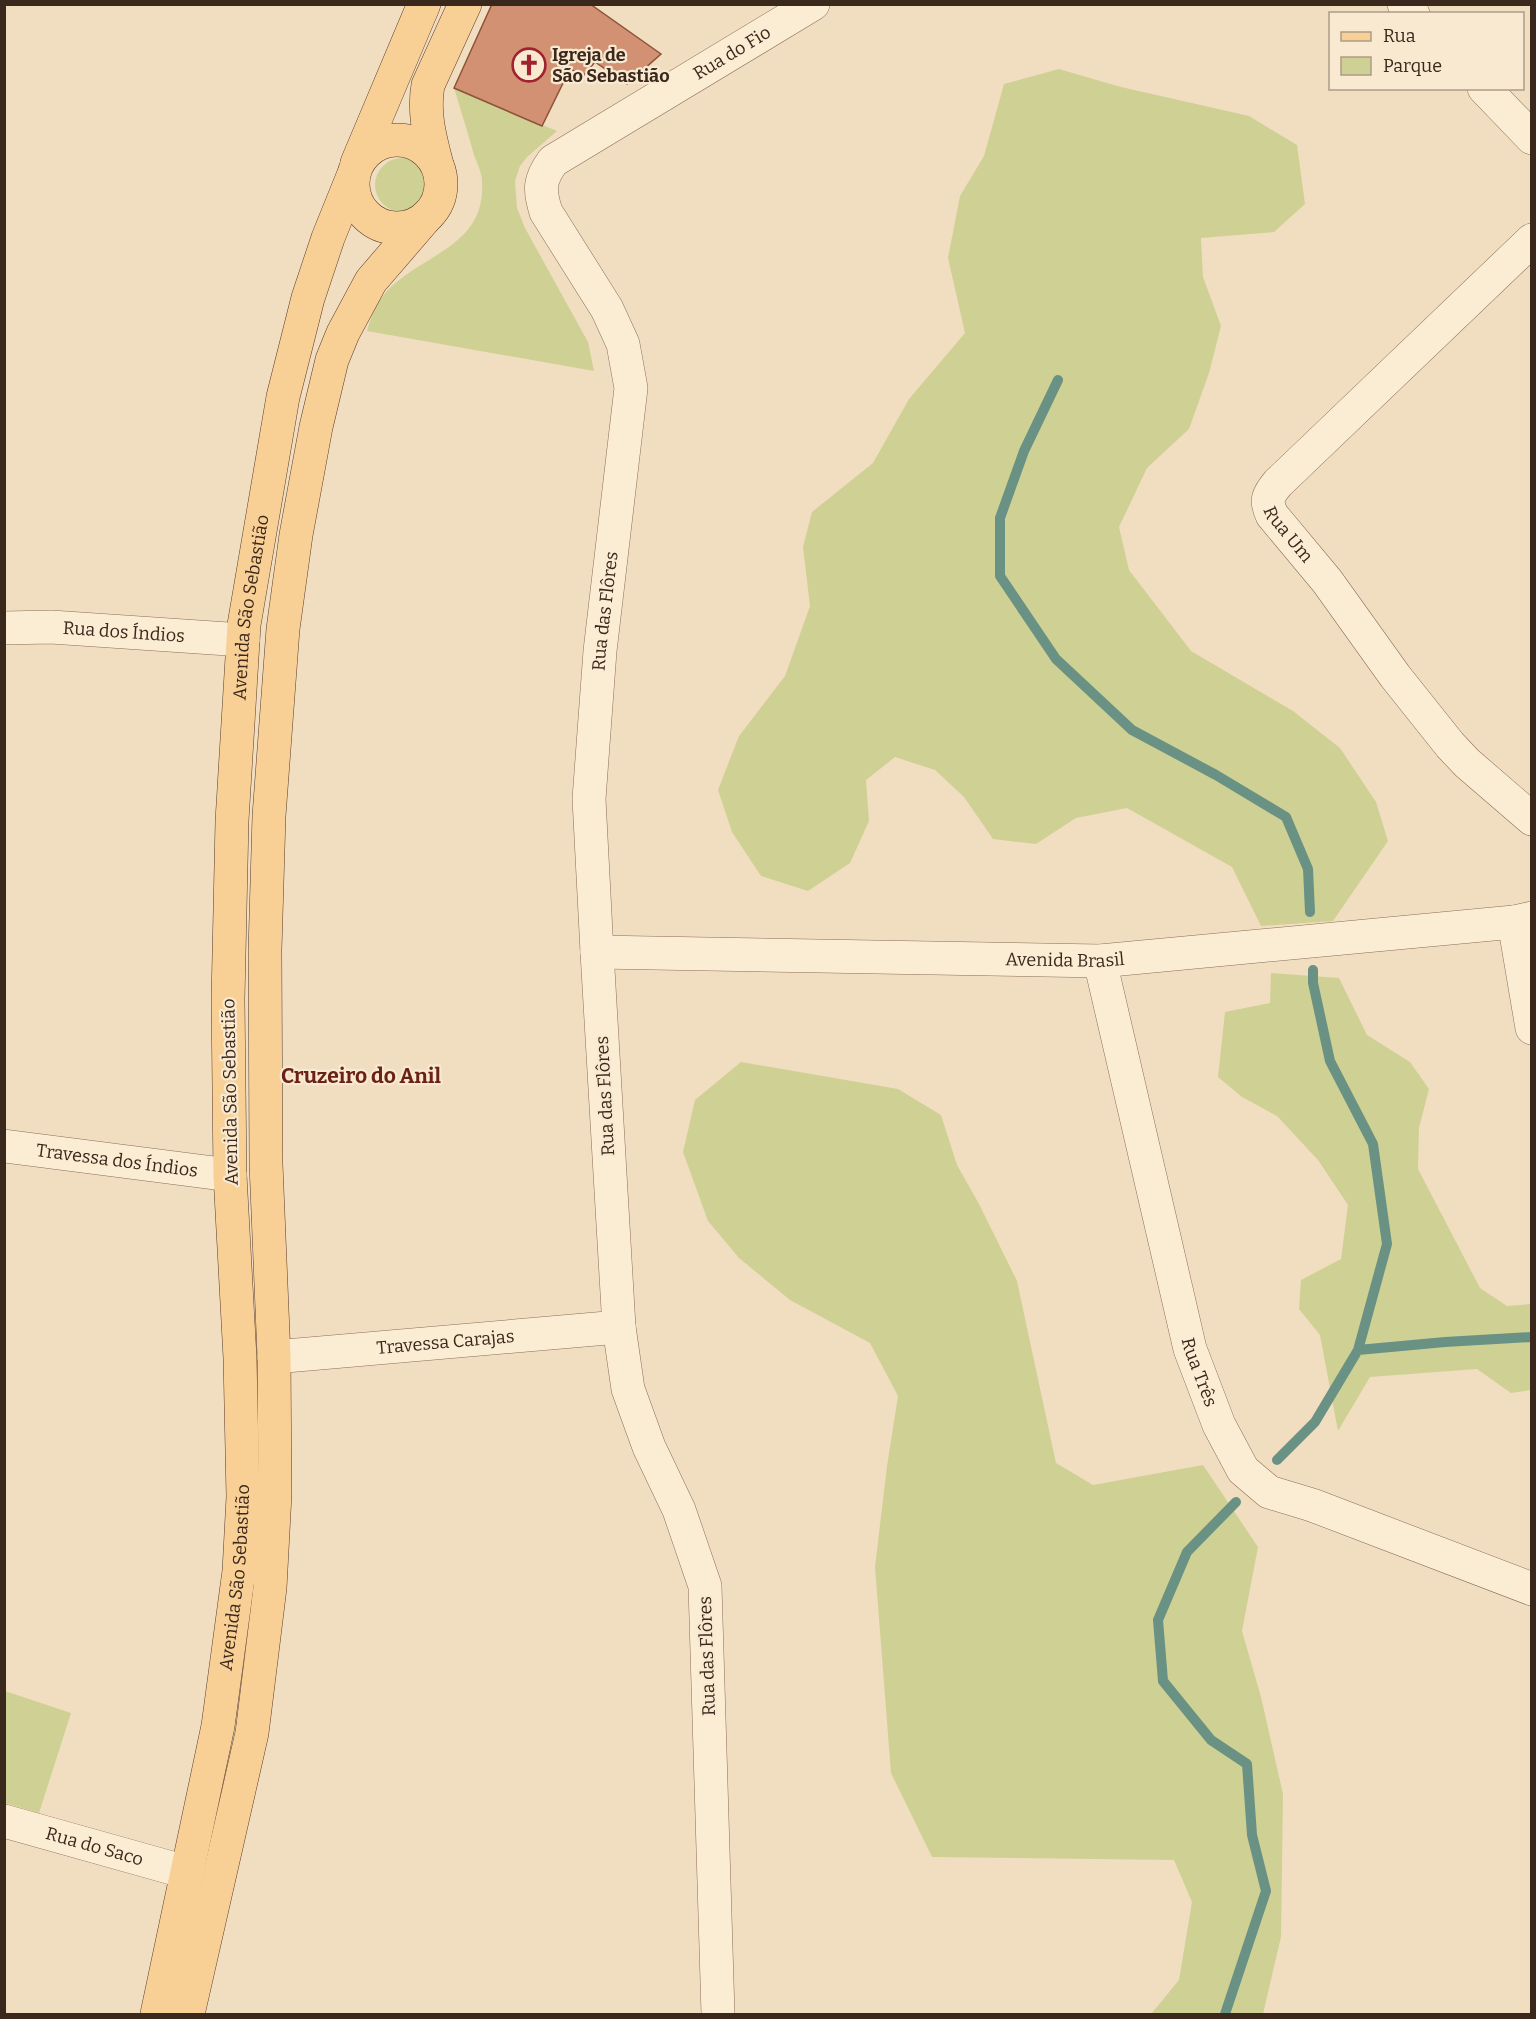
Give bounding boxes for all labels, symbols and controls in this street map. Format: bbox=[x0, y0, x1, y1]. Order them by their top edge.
legend bbox=[1329, 12, 1524, 90]
street label: Rua do Fio bbox=[689, 21, 775, 85]
text: Rua bbox=[1383, 25, 1416, 47]
place label: Igreja de São Sebastião bbox=[552, 44, 670, 87]
church icon: Igreja de São Sebastião bbox=[511, 47, 547, 83]
text: Parque bbox=[1383, 55, 1442, 77]
street label: Rua Um bbox=[1258, 503, 1318, 567]
street label: Avenida São Sebastião bbox=[228, 513, 274, 701]
street label: Rua das Flôres bbox=[588, 550, 623, 672]
street label: Rua dos Índios bbox=[62, 617, 186, 647]
street label: Avenida Brasil bbox=[1005, 948, 1125, 972]
street label: Avenida São Sebastião bbox=[217, 998, 243, 1186]
street label: Rua das Flôres bbox=[591, 1035, 619, 1157]
district label: Cruzeiro do Anil bbox=[281, 1063, 442, 1089]
street label: Travessa dos Índios bbox=[35, 1139, 199, 1182]
street label: Travessa Carajas bbox=[375, 1325, 515, 1359]
street label: Rua Três bbox=[1177, 1335, 1222, 1410]
street label: Avenida São Sebastião bbox=[215, 1484, 254, 1672]
street label: Rua das Flôres bbox=[694, 1596, 720, 1716]
street label: Rua do Saco bbox=[43, 1822, 146, 1870]

